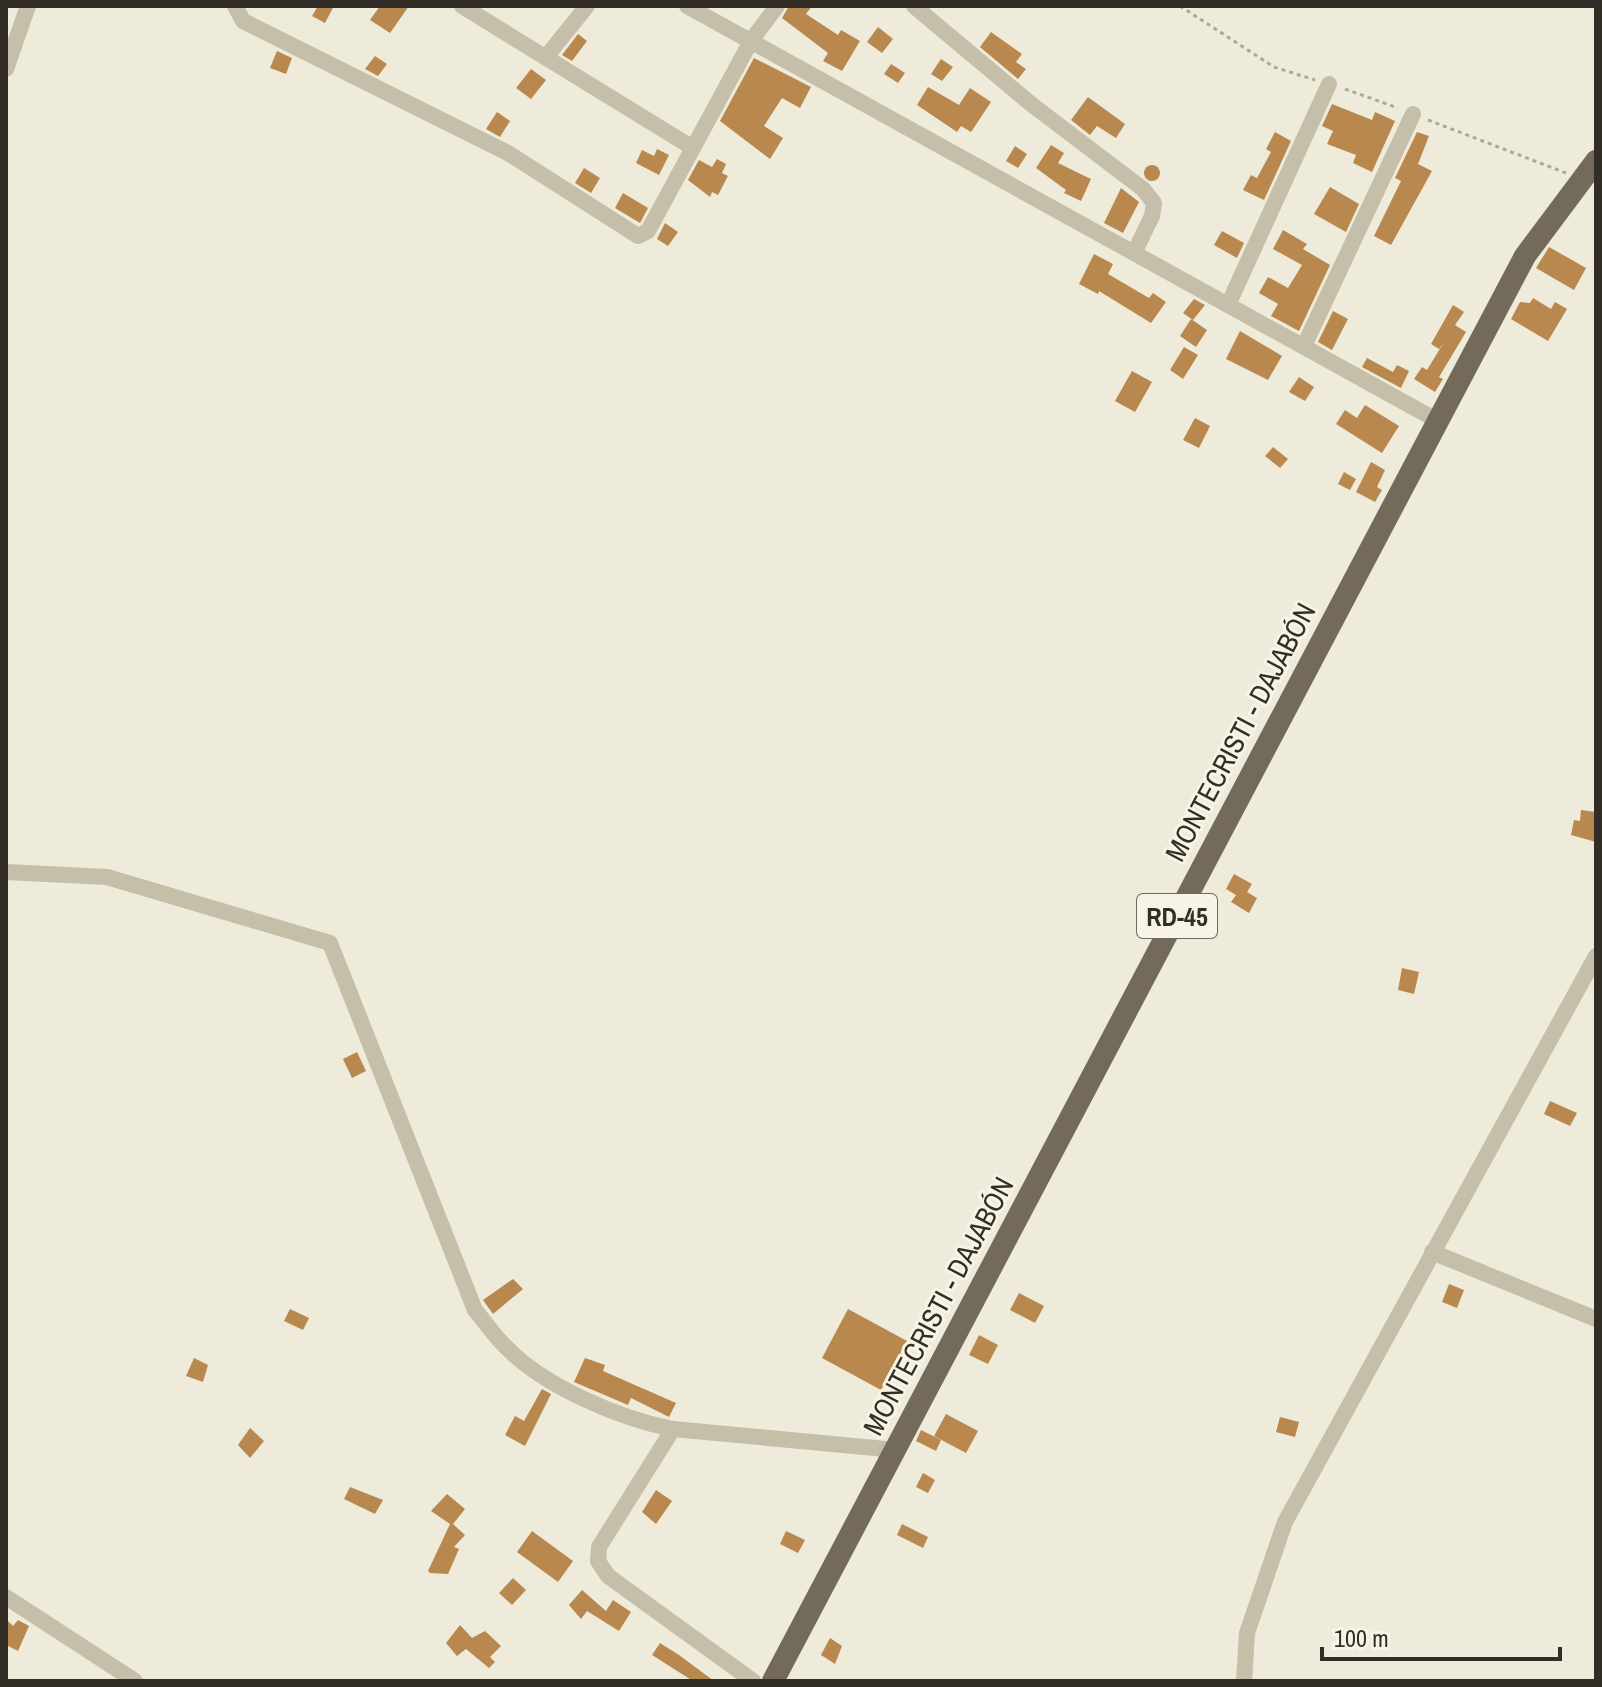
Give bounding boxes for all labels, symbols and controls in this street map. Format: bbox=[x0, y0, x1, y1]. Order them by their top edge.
street label: MONTECRISTI - DAJABÓN bbox=[1156, 596, 1324, 868]
road number: RD-45 bbox=[1137, 894, 1217, 938]
street label: MONTECRISTI - DAJABÓN bbox=[854, 1170, 1022, 1442]
scale bar bbox=[1322, 1611, 1560, 1661]
text: 100 m bbox=[1334, 1622, 1389, 1654]

